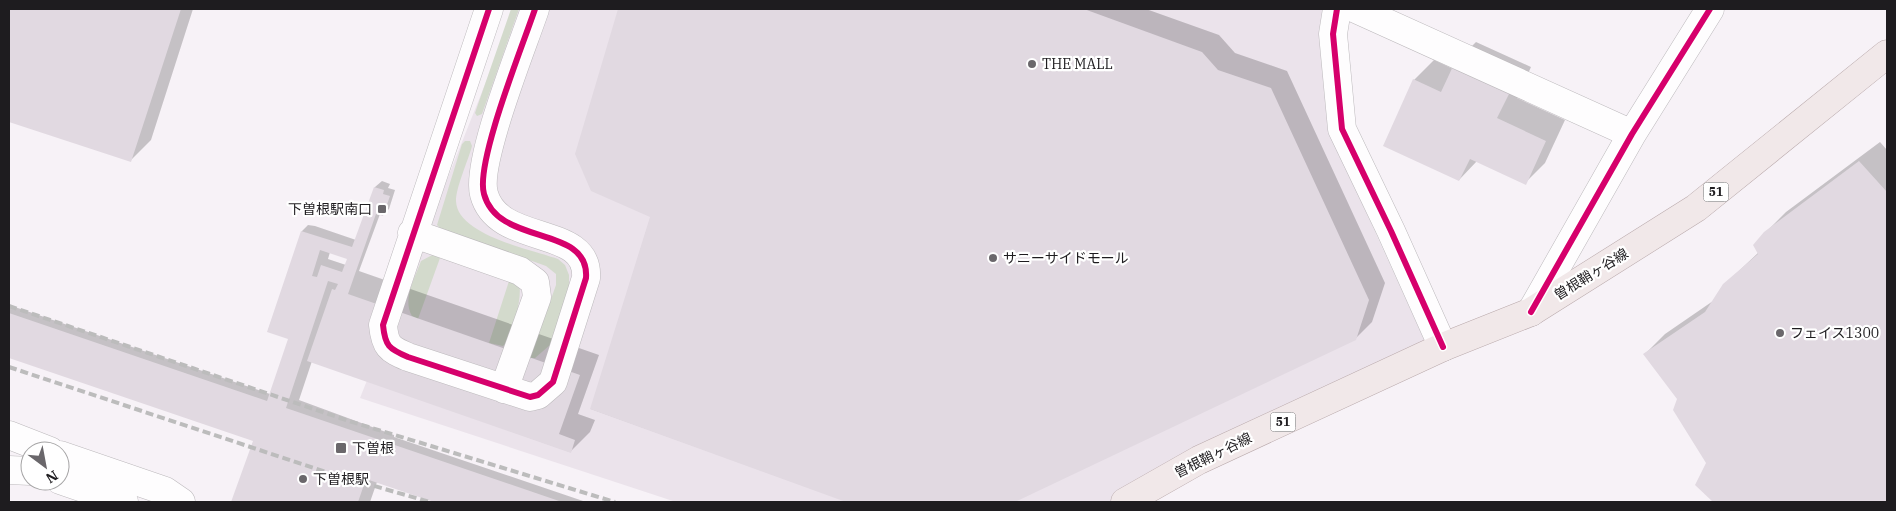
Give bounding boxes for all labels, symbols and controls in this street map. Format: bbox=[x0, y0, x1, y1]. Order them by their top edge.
place label: THE MALL bbox=[1042, 55, 1113, 73]
marker: THE MALL bbox=[1026, 58, 1038, 70]
road number: 51 bbox=[1704, 182, 1728, 202]
place label: 下曽根駅南口 bbox=[288, 200, 372, 218]
marker: 下曽根駅南口 bbox=[376, 203, 388, 215]
street label: 曽根鞘ヶ谷線 bbox=[1551, 244, 1631, 304]
place label: サニーサイドモール bbox=[1003, 249, 1129, 267]
marker: サニーサイドモール bbox=[987, 252, 999, 264]
place label: フェイス1300 bbox=[1790, 324, 1879, 342]
marker: フェイス1300 bbox=[1774, 327, 1786, 339]
road number: 51 bbox=[1270, 412, 1296, 432]
street label: 曽根鞘ヶ谷線 bbox=[1171, 428, 1255, 482]
place label: 下曽根 bbox=[352, 439, 394, 457]
north arrow bbox=[20, 441, 70, 491]
marker: 下曽根 bbox=[334, 441, 348, 455]
text: N bbox=[42, 466, 61, 488]
place label: 下曽根駅 bbox=[313, 470, 369, 488]
marker: 下曽根駅 bbox=[297, 473, 309, 485]

